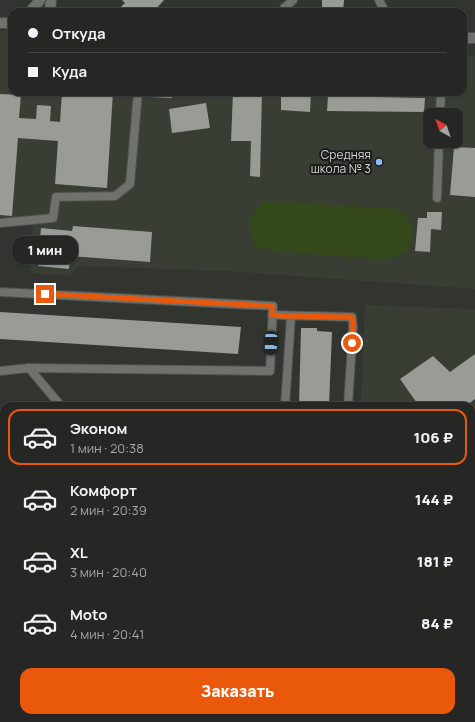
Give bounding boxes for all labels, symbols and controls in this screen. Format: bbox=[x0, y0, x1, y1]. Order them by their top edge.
text: Откуда bbox=[52, 23, 106, 44]
text: Куда bbox=[52, 61, 87, 82]
north arrow bbox=[423, 108, 463, 148]
map controls bbox=[423, 108, 463, 148]
place label: Средняя школа № 3 bbox=[311, 146, 371, 177]
marker: Средняя школа № 3 bbox=[374, 157, 384, 167]
callout: 1 мин bbox=[12, 236, 78, 264]
text: 1 мин bbox=[28, 241, 62, 259]
route end bbox=[36, 285, 54, 303]
car bbox=[265, 331, 277, 355]
route start bbox=[343, 334, 361, 352]
text: Эконом bbox=[70, 418, 127, 439]
icon: car bbox=[22, 419, 58, 455]
text: 106 ₽ bbox=[413, 427, 453, 448]
text: 1 мин · 20:38 bbox=[70, 439, 144, 457]
text: Комфорт bbox=[70, 480, 137, 501]
icon: car bbox=[22, 481, 58, 517]
text: 144 ₽ bbox=[415, 489, 453, 510]
text: 2 мин · 20:39 bbox=[70, 501, 147, 519]
text: XL bbox=[70, 542, 88, 563]
icon: car bbox=[22, 543, 58, 579]
text: 181 ₽ bbox=[417, 551, 453, 572]
text: 3 мин · 20:40 bbox=[70, 563, 147, 581]
text: Moto bbox=[70, 604, 107, 625]
icon: car bbox=[22, 605, 58, 641]
text: 84 ₽ bbox=[421, 613, 453, 634]
text: 4 мин · 20:41 bbox=[70, 625, 144, 643]
button: Заказать bbox=[20, 668, 455, 714]

